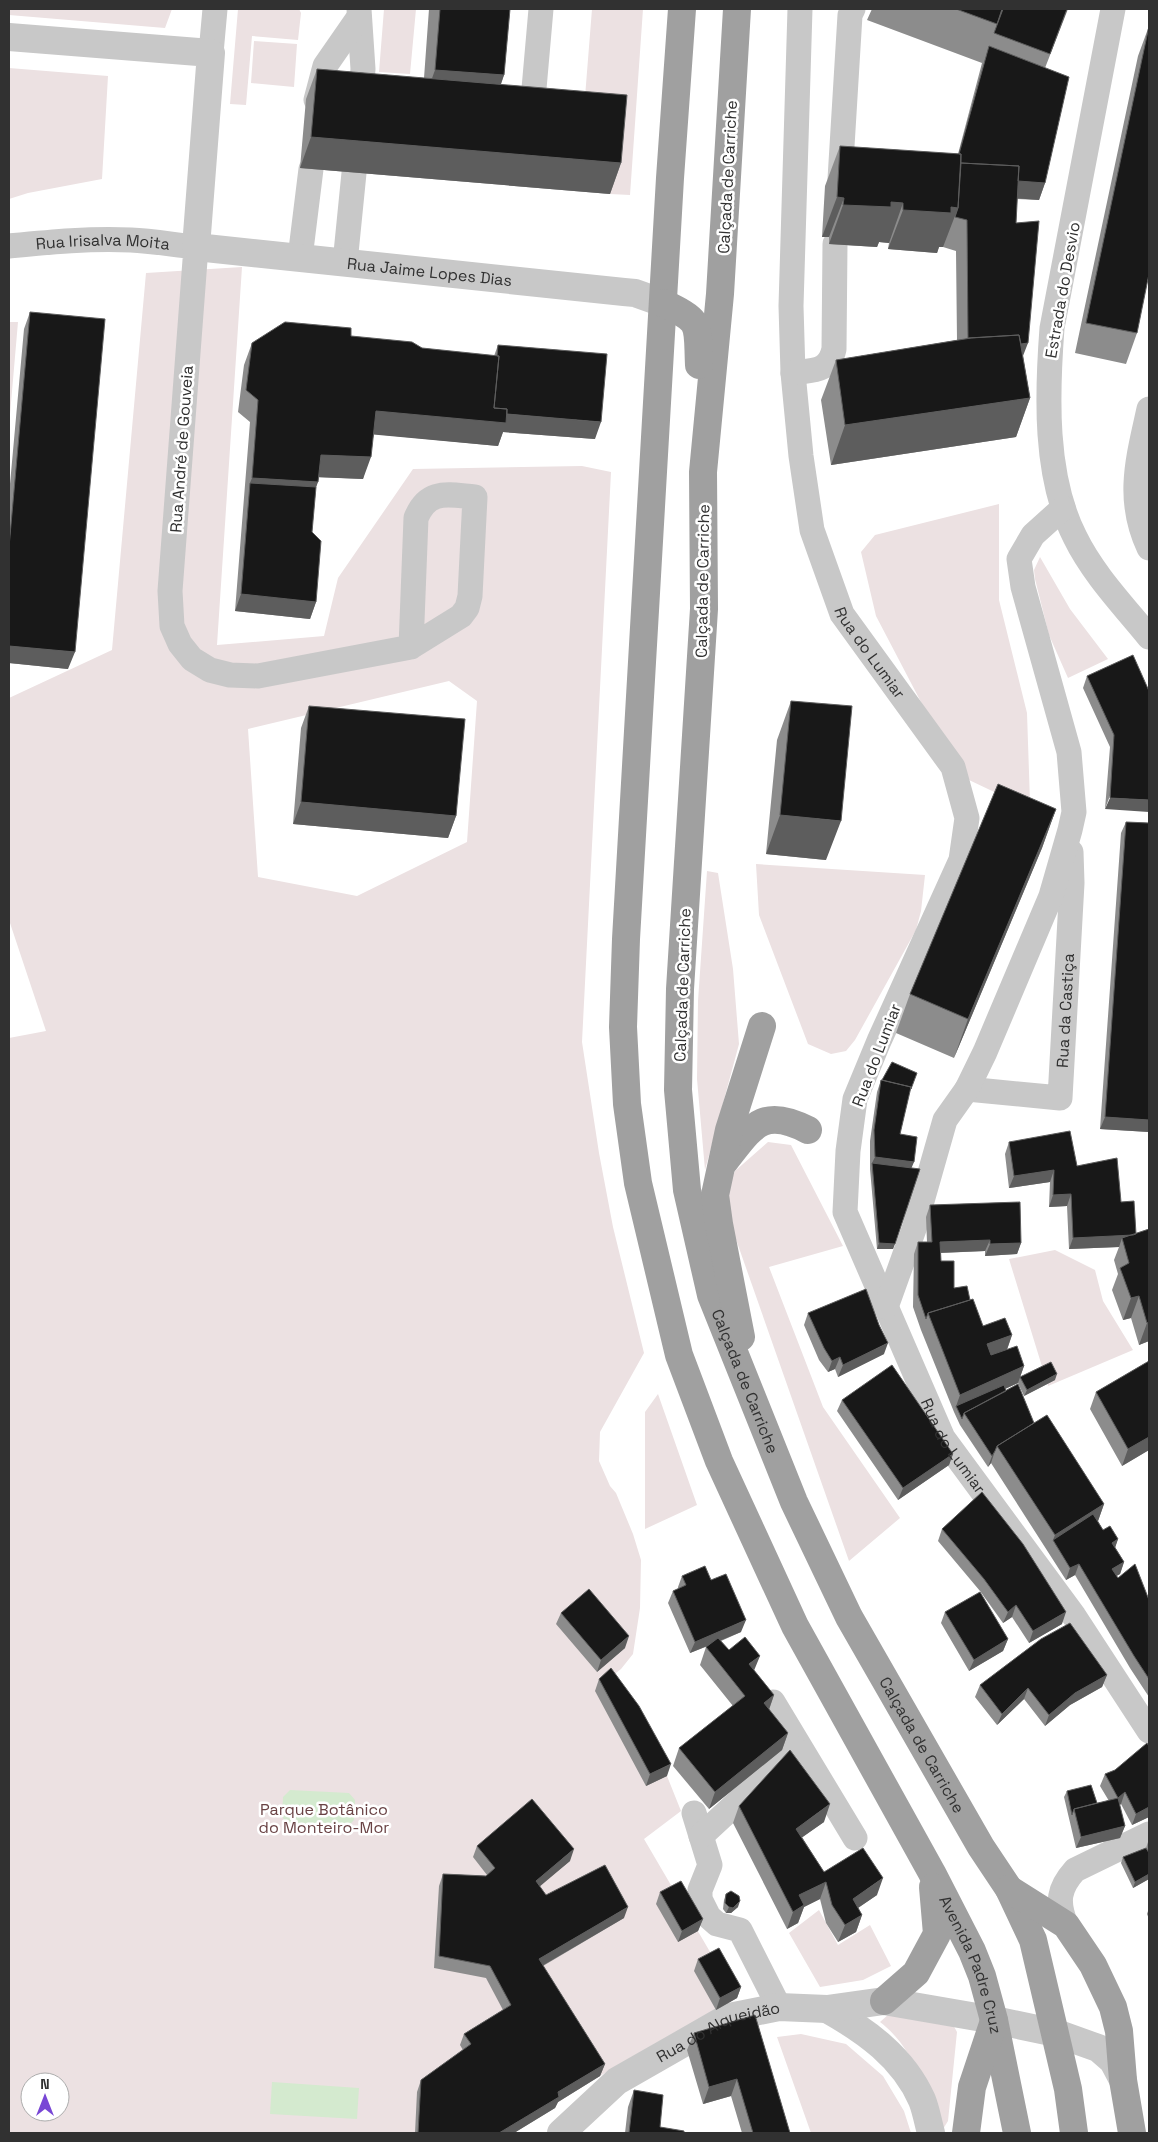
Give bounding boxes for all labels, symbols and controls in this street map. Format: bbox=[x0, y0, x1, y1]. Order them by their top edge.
street label: Calçada de Carriche bbox=[713, 100, 742, 254]
street label: Estrada do Desvio bbox=[1040, 220, 1085, 360]
street label: Rua Irisalva Moita bbox=[35, 229, 171, 255]
street label: Rua Jaime Lopes Dias bbox=[346, 253, 513, 291]
street label: Rua André de Gouveia bbox=[165, 365, 198, 533]
street label: Calçada de Carriche bbox=[691, 504, 714, 658]
street label: Rua do Lumiar bbox=[829, 604, 910, 703]
street label: Calçada de Carriche bbox=[669, 908, 696, 1062]
street label: Rua da Castiça bbox=[1052, 953, 1079, 1068]
street label: Rua do Lumiar bbox=[847, 1001, 906, 1110]
street label: Calçada de Carriche bbox=[707, 1306, 783, 1457]
street label: Rua do Lumiar bbox=[916, 1395, 990, 1498]
street label: Calçada de Carriche bbox=[874, 1673, 969, 1817]
park label: Parque Botânico do Monteiro-Mor bbox=[259, 1799, 389, 1838]
street label: Avenida Padre Cruz bbox=[934, 1892, 1007, 2036]
street label: Rua do Alqueidão bbox=[652, 1997, 782, 2067]
north arrow bbox=[20, 2072, 70, 2122]
text: N bbox=[40, 2075, 50, 2093]

